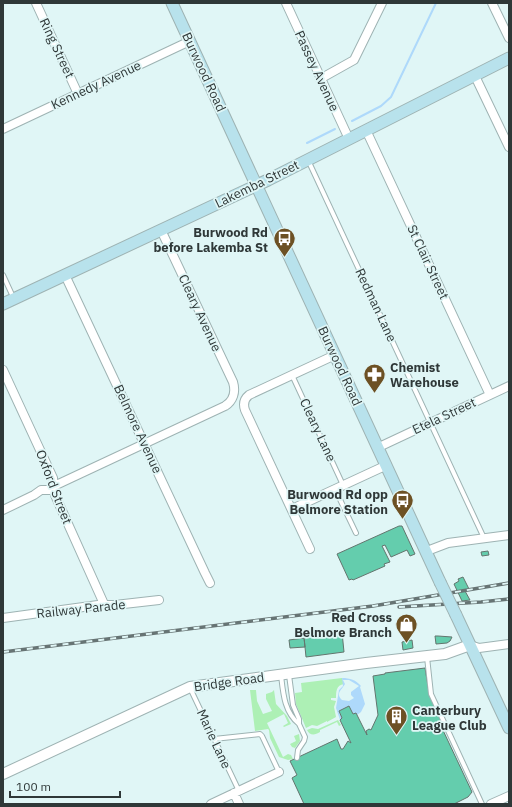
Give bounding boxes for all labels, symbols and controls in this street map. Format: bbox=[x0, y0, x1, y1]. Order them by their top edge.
street label: Ring Street bbox=[36, 15, 78, 81]
street label: Passey Avenue bbox=[291, 28, 343, 114]
street label: Burwood Road bbox=[178, 30, 230, 114]
street label: Kennedy Avenue bbox=[48, 57, 144, 113]
street label: Lakemba Street bbox=[212, 156, 302, 212]
street label: St Clair Street bbox=[403, 222, 453, 302]
place label: Burwood Rd before Lakemba St bbox=[153, 224, 268, 256]
bus stop icon: Burwood Rd before Lakemba St bbox=[271, 226, 297, 259]
street label: Redman Lane bbox=[351, 265, 401, 345]
street label: Cleary Avenue bbox=[175, 272, 225, 354]
street label: Burwood Road bbox=[314, 324, 366, 408]
place label: Chemist Warehouse bbox=[390, 359, 459, 391]
pharmacy icon: Chemist Warehouse bbox=[362, 361, 388, 394]
street label: Belmore Avenue bbox=[110, 382, 166, 476]
street label: Etela Street bbox=[409, 394, 479, 438]
street label: Cleary Lane bbox=[296, 396, 340, 464]
street label: Oxford Street bbox=[32, 447, 76, 527]
place label: Burwood Rd opp Belmore Station bbox=[287, 486, 388, 518]
bus stop icon: Burwood Rd opp Belmore Station bbox=[390, 488, 416, 521]
street label: Railway Parade bbox=[36, 596, 126, 622]
place label: Red Cross Belmore Branch bbox=[294, 609, 392, 641]
shop icon: Red Cross Belmore Branch bbox=[394, 611, 420, 644]
street label: Bridge Road bbox=[193, 669, 265, 695]
place label: Canterbury League Club bbox=[412, 702, 487, 734]
building icon: Canterbury League Club bbox=[384, 704, 410, 737]
street label: Marie Lane bbox=[193, 707, 235, 771]
scale bar bbox=[10, 773, 120, 799]
text: 100 m bbox=[16, 779, 51, 794]

